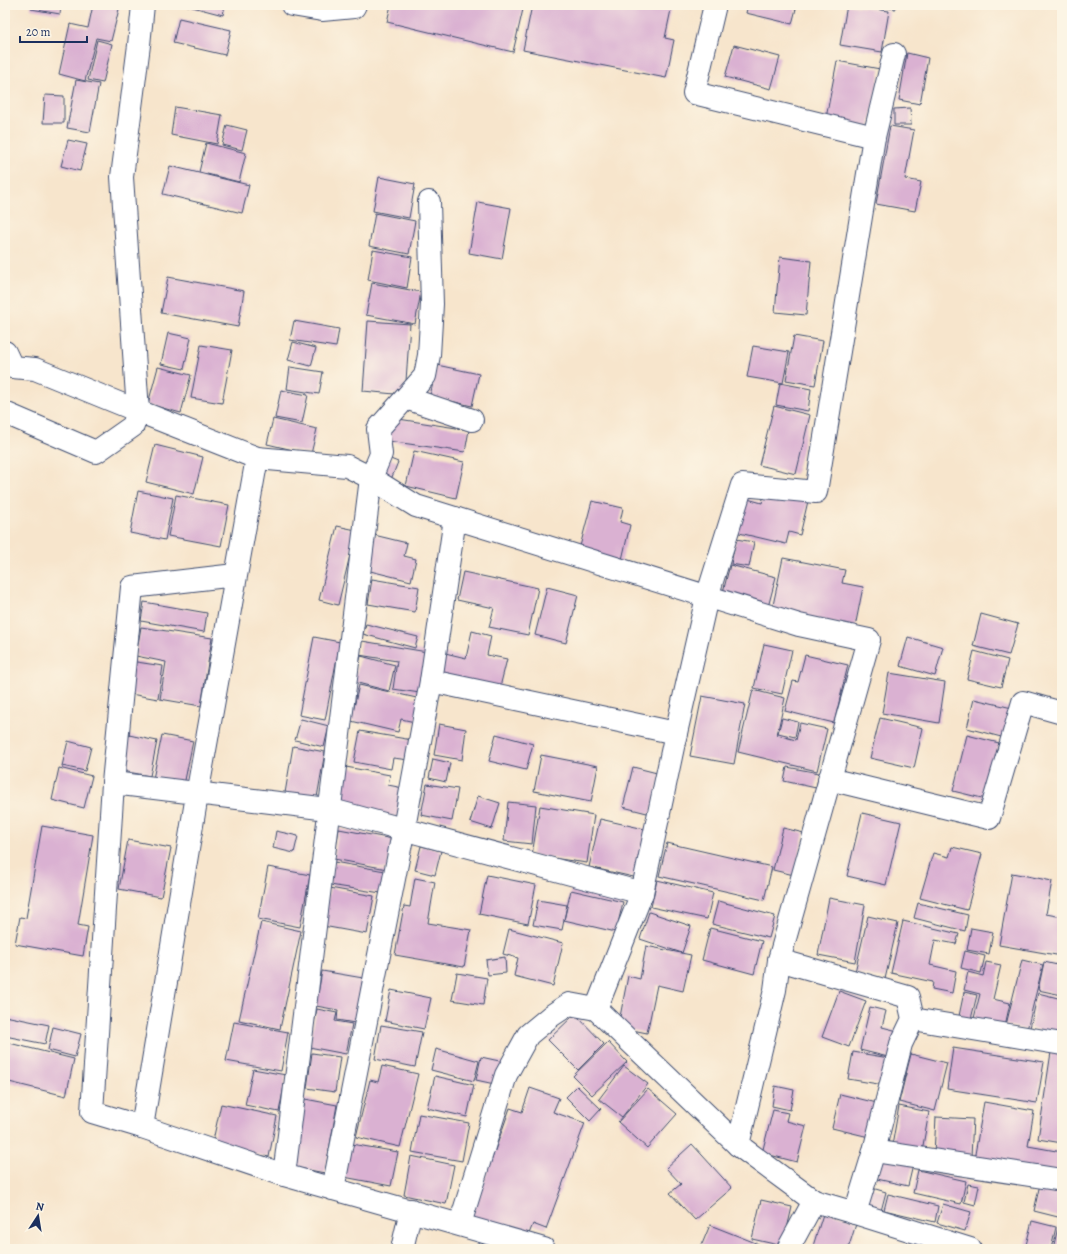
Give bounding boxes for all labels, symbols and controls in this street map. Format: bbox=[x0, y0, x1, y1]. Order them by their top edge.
scale bar bbox=[20, 18, 87, 44]
text: 20 m bbox=[26, 24, 50, 40]
north arrow bbox=[18, 1196, 58, 1236]
text: N bbox=[34, 1199, 45, 1215]

